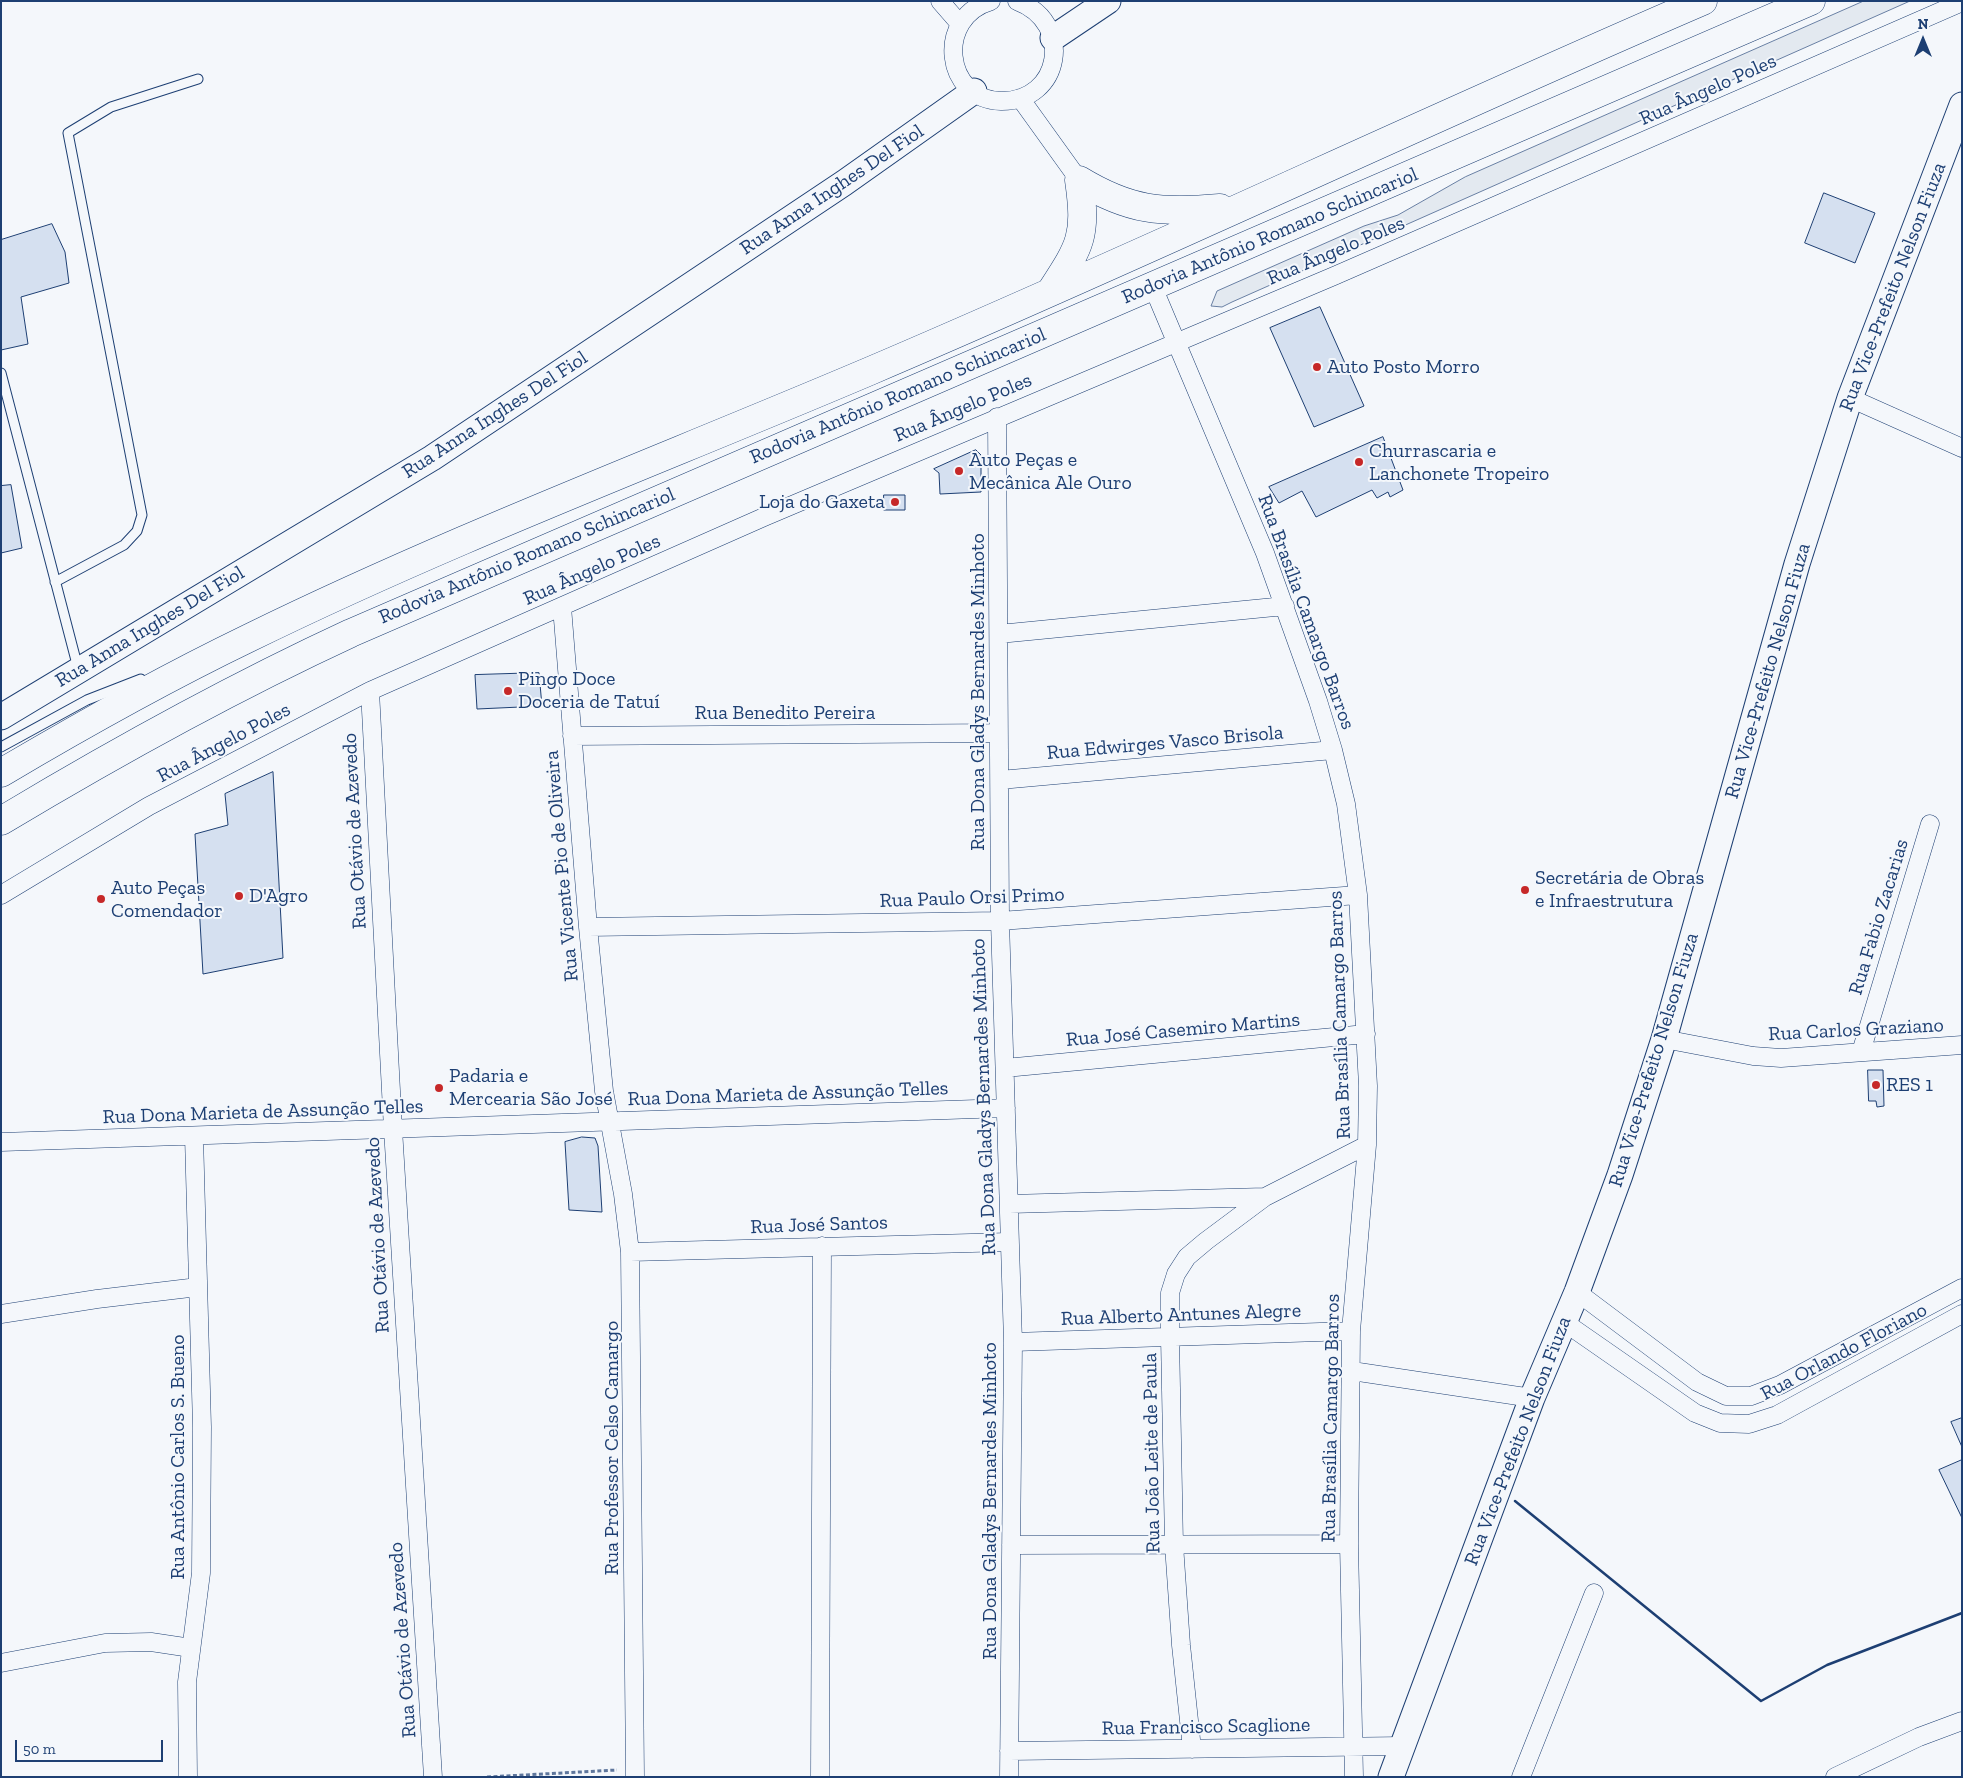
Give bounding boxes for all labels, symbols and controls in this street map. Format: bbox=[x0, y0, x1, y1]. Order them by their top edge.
north arrow bbox=[1898, 15, 1948, 65]
text: N bbox=[1918, 16, 1928, 33]
street label: Rua Ângelo Poles bbox=[1636, 49, 1780, 131]
street label: Rua Anna Inghes Del Fiol bbox=[736, 120, 928, 260]
street label: Rua Vice-Prefeito Nelson Fiuza bbox=[1834, 159, 1952, 415]
street label: Rodovia Antônio Romano Schincariol bbox=[1118, 163, 1422, 309]
street label: Rua Ângelo Poles bbox=[1263, 211, 1409, 291]
street label: Rodovia Antônio Romano Schincariol bbox=[746, 323, 1050, 469]
street label: Rua Anna Inghes Del Fiol bbox=[398, 346, 592, 484]
place label: Auto Posto Morro bbox=[1327, 355, 1480, 379]
marker: Auto Posto Morro bbox=[1311, 361, 1323, 373]
street label: Rua Ângelo Poles bbox=[890, 368, 1036, 448]
place label: Churrascaria e Lanchonete Tropeiro bbox=[1369, 439, 1549, 486]
place label: Auto Peças e Mecânica Ale Ouro bbox=[969, 448, 1132, 495]
marker: Churrascaria e Lanchonete Tropeiro bbox=[1353, 456, 1365, 468]
marker: Auto Peças e Mecânica Ale Ouro bbox=[953, 465, 965, 477]
street label: Rodovia Antônio Romano Schincariol bbox=[375, 483, 679, 629]
place label: Loja do Gaxeta bbox=[759, 490, 885, 514]
street label: Rua Brasília Camargo Barros bbox=[1252, 491, 1360, 733]
marker: Loja do Gaxeta bbox=[889, 496, 901, 508]
street label: Rua Ângelo Poles bbox=[520, 529, 664, 611]
street label: Rua Dona Gladys Bernardes Minhoto bbox=[966, 533, 990, 851]
street label: Rua Vice-Prefeito Nelson Fiuza bbox=[1720, 540, 1816, 802]
street label: Rua Anna Inghes Del Fiol bbox=[51, 561, 249, 693]
place label: Pingo Doce Doceria de Tatuí bbox=[518, 667, 660, 714]
marker: Pingo Doce Doceria de Tatuí bbox=[502, 685, 514, 697]
street label: Rua Ângelo Poles bbox=[153, 698, 295, 788]
street label: Rua Benedito Pereira bbox=[695, 701, 875, 725]
street label: Rua Edwirges Vasco Brisola bbox=[1046, 721, 1284, 765]
street label: Rua Otávio de Azevedo bbox=[338, 732, 372, 930]
street label: Rua Vicente Pio de Oliveira bbox=[540, 749, 584, 983]
street label: Rua Fabio Zacarias bbox=[1844, 836, 1914, 998]
place label: Secretária de Obras e Infraestrutura bbox=[1535, 866, 1704, 913]
place label: Auto Peças Comendador bbox=[111, 876, 223, 923]
street label: Rua Paulo Orsi Primo bbox=[879, 883, 1065, 913]
place label: D'Agro bbox=[249, 884, 308, 908]
marker: Secretária de Obras e Infraestrutura bbox=[1519, 884, 1531, 896]
marker: D'Agro bbox=[233, 890, 245, 902]
street label: Rua Brasília Camargo Barros bbox=[1324, 890, 1356, 1140]
marker: Auto Peças Comendador bbox=[95, 893, 107, 905]
street label: Rua Vice-Prefeito Nelson Fiuza bbox=[1604, 930, 1704, 1190]
street label: Rua Dona Gladys Bernardes Minhoto bbox=[966, 938, 1002, 1256]
street label: Rua José Casemiro Martins bbox=[1065, 1008, 1301, 1052]
street label: Rua Carlos Graziano bbox=[1768, 1013, 1944, 1047]
place label: Padaria e Mercearia São José bbox=[449, 1064, 613, 1111]
place label: RES 1 bbox=[1886, 1073, 1933, 1097]
street label: Rua Dona Marieta de Assunção Telles bbox=[627, 1076, 949, 1112]
marker: RES 1 bbox=[1870, 1079, 1882, 1091]
marker: Padaria e Mercearia São José bbox=[433, 1082, 445, 1094]
street label: Rua Dona Marieta de Assunção Telles bbox=[102, 1094, 424, 1130]
street label: Rua Otávio de Azevedo bbox=[361, 1136, 395, 1334]
street label: Rua José Santos bbox=[750, 1211, 888, 1239]
street label: Rua Brasília Camargo Barros bbox=[1317, 1294, 1345, 1542]
street label: Rua Orlando Floriano bbox=[1757, 1298, 1931, 1406]
street label: Rua Alberto Antunes Alegre bbox=[1060, 1299, 1302, 1331]
street label: Rua Vice-Prefeito Nelson Fiuza bbox=[1459, 1313, 1577, 1569]
street label: Rua Professor Celso Camargo bbox=[600, 1321, 624, 1575]
street label: Rua Antônio Carlos S. Bueno bbox=[166, 1334, 190, 1580]
street label: Rua Dona Gladys Bernardes Minhoto bbox=[978, 1342, 1002, 1660]
street label: Rua João Leite de Paula bbox=[1138, 1353, 1166, 1553]
street label: Rua Otávio de Azevedo bbox=[384, 1541, 422, 1739]
street label: Rua Francisco Scaglione bbox=[1101, 1713, 1311, 1741]
scale bar bbox=[18, 1730, 165, 1762]
text: 50 m bbox=[23, 1740, 56, 1758]

